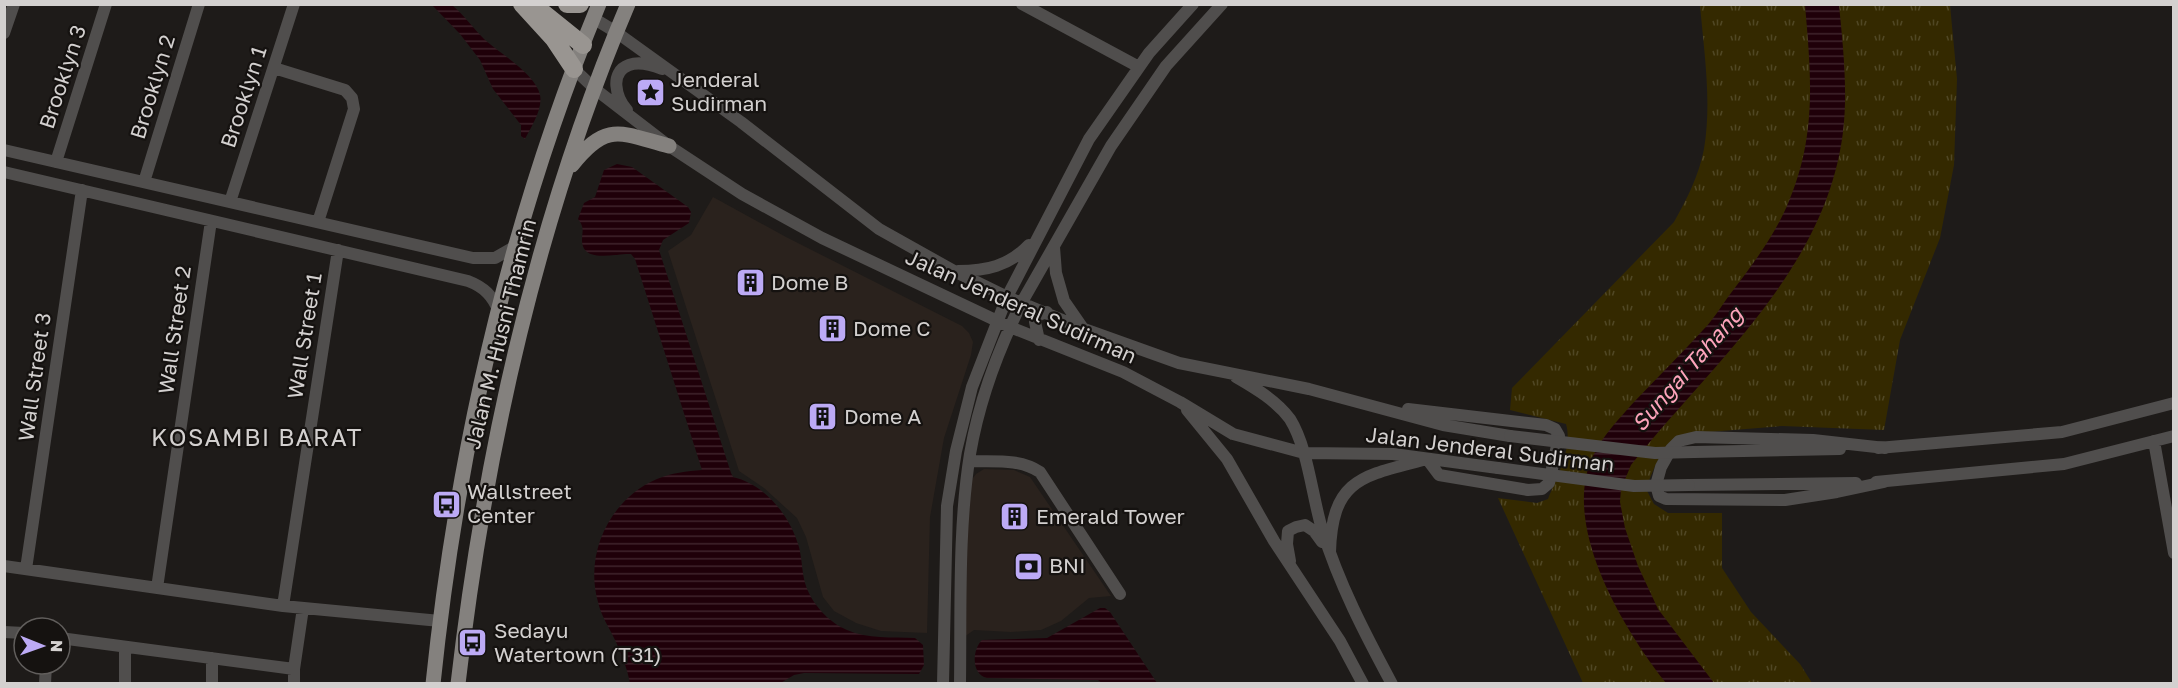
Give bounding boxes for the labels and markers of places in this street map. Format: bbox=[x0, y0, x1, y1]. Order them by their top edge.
place label: Jenderal Sudirman bbox=[671, 66, 767, 116]
place icon: Jenderal Sudirman bbox=[634, 76, 666, 108]
building icon: Dome B bbox=[734, 267, 766, 299]
place label: Dome B bbox=[771, 269, 848, 295]
building icon: Dome C bbox=[816, 313, 848, 345]
place label: Dome C bbox=[853, 315, 931, 341]
building icon: Dome A bbox=[807, 401, 839, 433]
place label: Dome A bbox=[844, 403, 921, 429]
place label: Wallstreet Center bbox=[467, 478, 572, 528]
bus stop icon: Wallstreet Center bbox=[430, 488, 462, 520]
building icon: Emerald Tower bbox=[999, 501, 1031, 533]
place label: Emerald Tower bbox=[1036, 503, 1185, 529]
bank icon: BNI bbox=[1012, 550, 1044, 582]
place label: BNI bbox=[1049, 552, 1086, 578]
place label: Sedayu Watertown (T31) bbox=[494, 617, 662, 667]
bus stop icon: Sedayu Watertown (T31) bbox=[457, 627, 489, 659]

